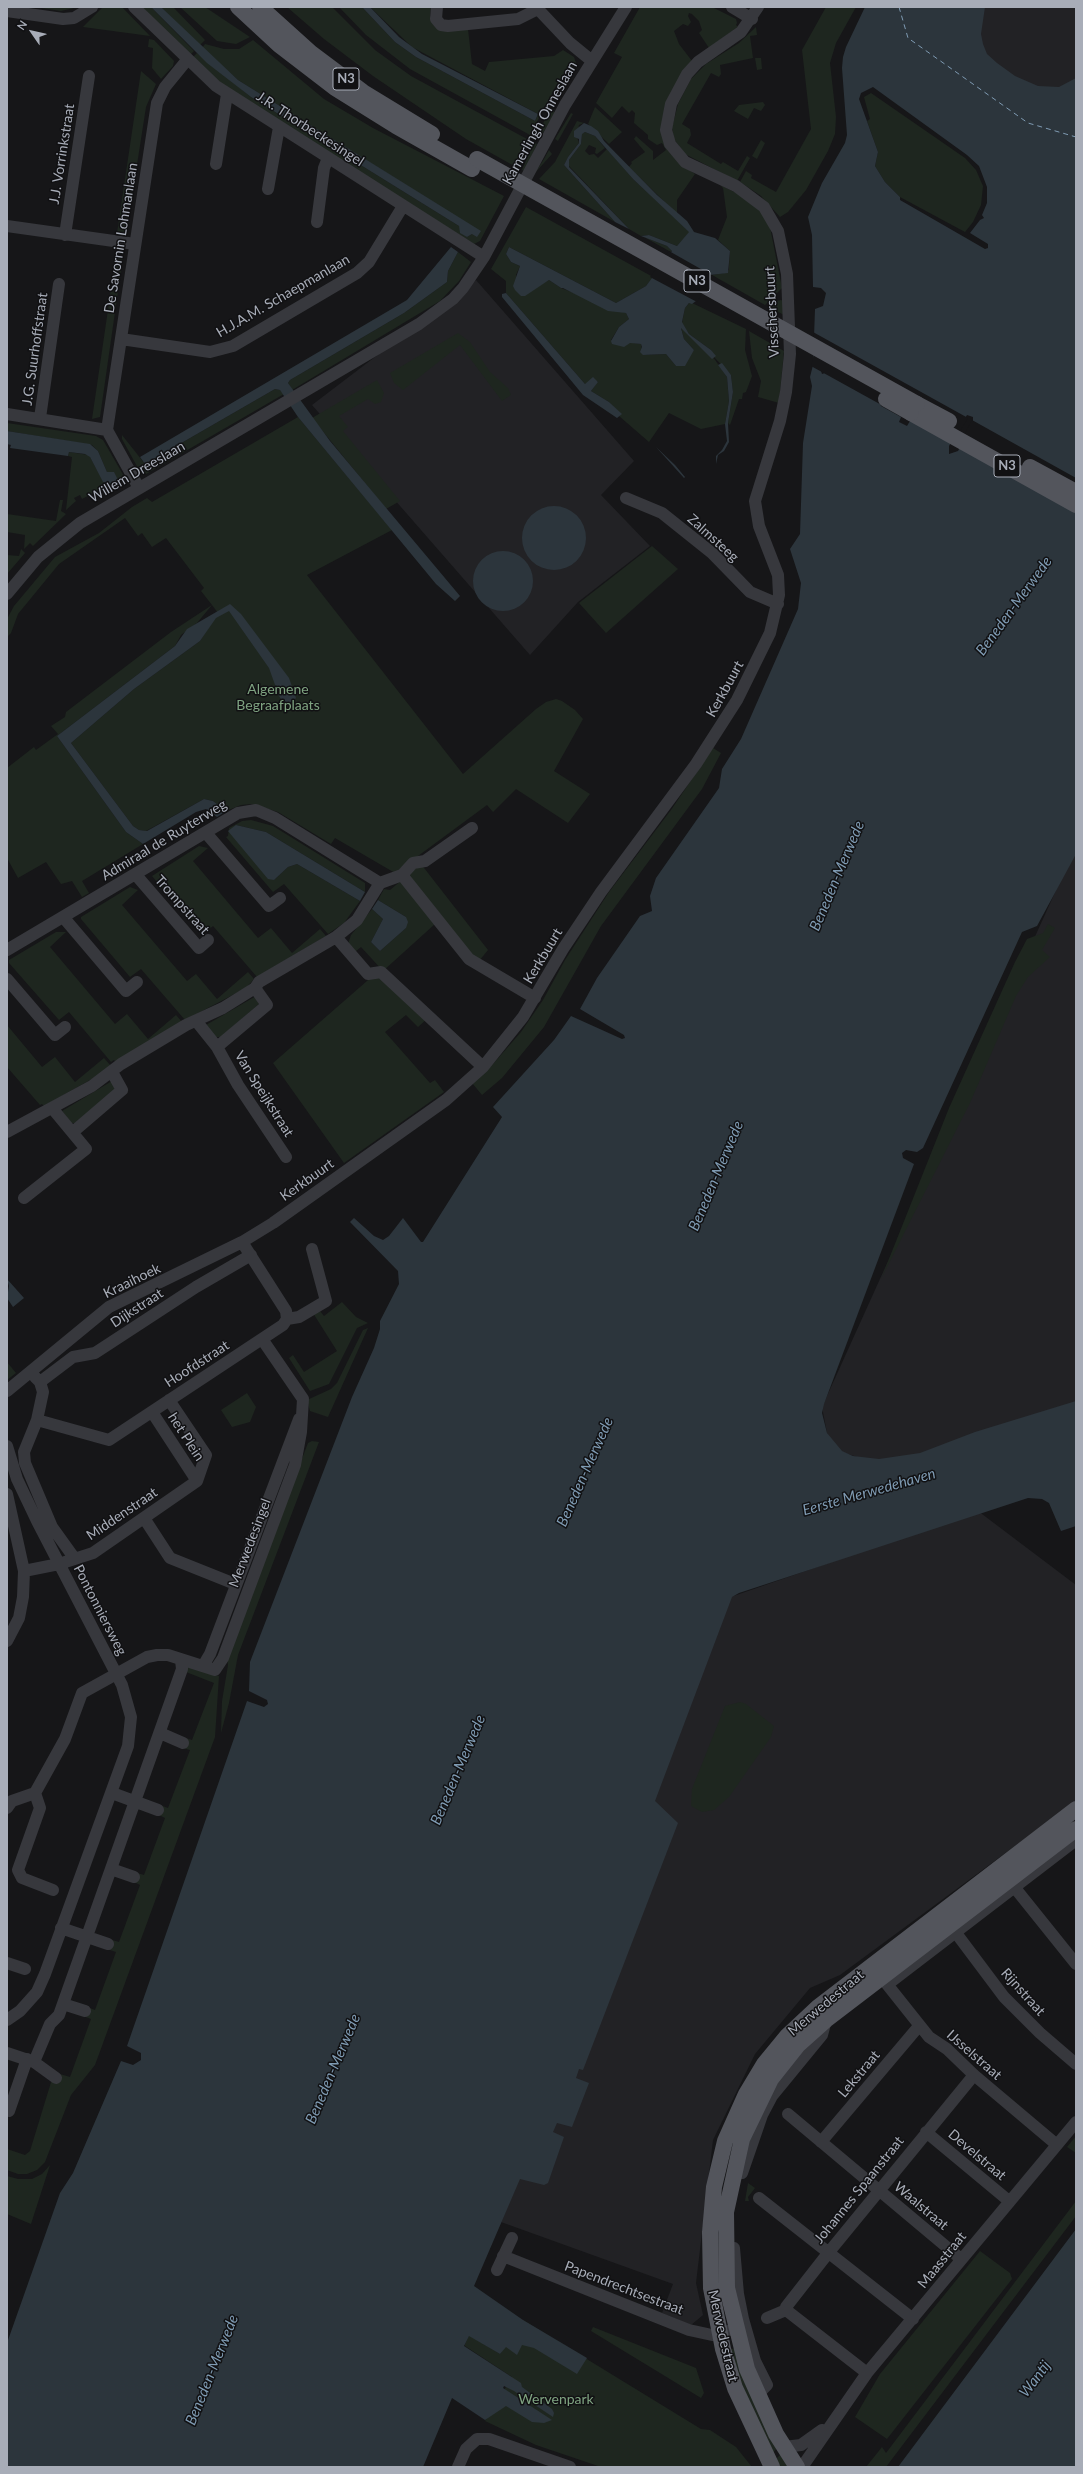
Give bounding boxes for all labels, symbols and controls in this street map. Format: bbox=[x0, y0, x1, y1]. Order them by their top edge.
north arrow bbox=[12, 12, 52, 52]
text: N bbox=[14, 18, 29, 32]
street label: Kamerlingh Onneslaan bbox=[499, 58, 581, 188]
road number: N3 bbox=[333, 68, 359, 90]
street label: J.R. Thorbeckesingel bbox=[253, 88, 367, 170]
street label: J.J. Vorrinkstraat bbox=[46, 103, 78, 205]
street label: De Savornin Lohmanlaan bbox=[101, 162, 141, 314]
street label: H.J.A.M. Schaepmanlaan bbox=[213, 251, 353, 341]
street label: Visschersbuurt bbox=[761, 266, 783, 358]
road number: N3 bbox=[684, 270, 710, 292]
street label: J.G. Suurhoffstraat bbox=[19, 291, 51, 407]
street label: Willem Dreeslaan bbox=[86, 438, 188, 506]
road number: N3 bbox=[994, 455, 1020, 477]
street label: Zalmsteeg bbox=[684, 511, 742, 565]
water label: Beneden-Merwede bbox=[972, 553, 1056, 659]
street label: Kerkbuurt bbox=[703, 658, 747, 720]
park label: Algemene Begraafplaats bbox=[236, 681, 320, 714]
street label: Admiraal de Ruyterweg bbox=[98, 796, 230, 884]
water label: Beneden-Merwede bbox=[806, 818, 868, 934]
street label: Trompstraat bbox=[151, 872, 213, 938]
street label: Kerkbuurt bbox=[520, 925, 566, 987]
street label: Van Speijkstraat bbox=[231, 1048, 297, 1140]
water label: Beneden-Merwede bbox=[685, 1118, 747, 1234]
street label: Kerkbuurt bbox=[277, 1155, 337, 1205]
street label: Kraaihoek bbox=[101, 1260, 163, 1302]
street label: Dijkstraat bbox=[108, 1285, 166, 1331]
street label: Hoofdstraat bbox=[162, 1337, 232, 1391]
street label: het Plein bbox=[164, 1410, 208, 1464]
water label: Beneden-Merwede bbox=[553, 1415, 617, 1529]
water label: Eerste Merwedehaven bbox=[800, 1464, 938, 1520]
street label: Middenstraat bbox=[83, 1484, 161, 1544]
street label: Merwedesingel bbox=[225, 1496, 275, 1590]
street label: Pontonniersweg bbox=[70, 1562, 130, 1658]
water label: Beneden-Merwede bbox=[427, 1712, 489, 1828]
street label: Rijnstraat bbox=[997, 1965, 1049, 2019]
street label: Merwedestraat bbox=[785, 1966, 867, 2040]
water label: Beneden-Merwede bbox=[302, 2011, 364, 2127]
street label: IJsselstraat bbox=[943, 2027, 1005, 2083]
street label: Lekstraat bbox=[835, 2047, 883, 2101]
street label: Develstraat bbox=[945, 2126, 1009, 2184]
street label: Johannes Spaanstraat bbox=[811, 2133, 907, 2247]
street label: Waalstraat bbox=[890, 2178, 952, 2234]
street label: Maasstraat bbox=[914, 2228, 970, 2292]
street label: Papendrechtsestraat bbox=[562, 2258, 686, 2318]
street label: Merwedestraat bbox=[704, 2288, 742, 2384]
water label: Beneden-Merwede bbox=[182, 2312, 242, 2428]
water label: Wantij bbox=[1015, 2357, 1055, 2401]
park label: Wervenpark bbox=[518, 2391, 594, 2407]

